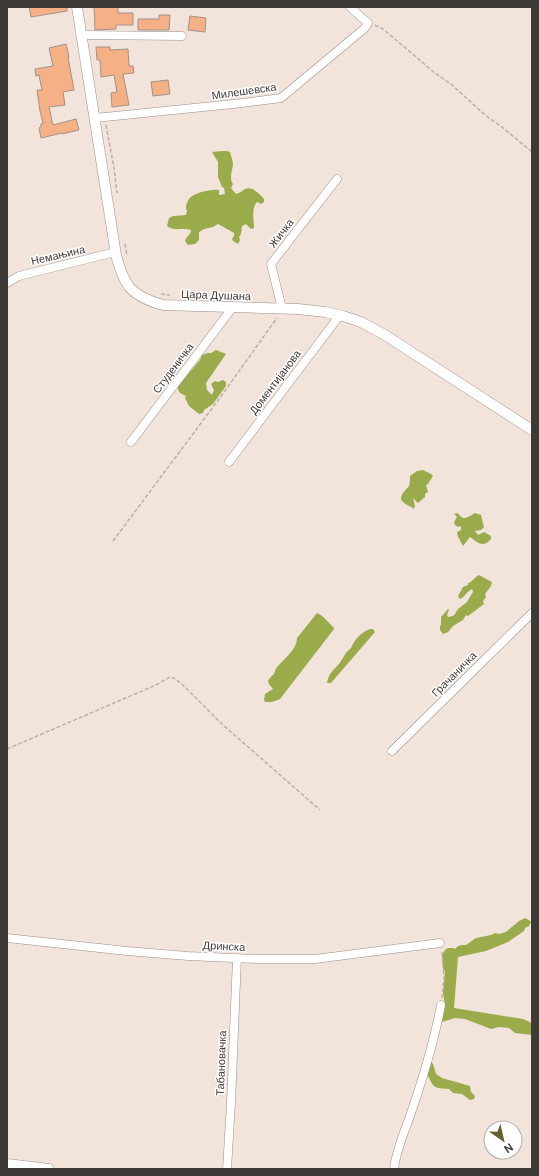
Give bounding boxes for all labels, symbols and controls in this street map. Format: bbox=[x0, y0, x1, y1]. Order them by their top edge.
street label: Милешевска bbox=[211, 79, 278, 102]
street label: Жичка bbox=[265, 215, 297, 250]
street label: Немањина bbox=[30, 242, 87, 268]
street label: Цара Душана bbox=[181, 287, 252, 303]
street label: Студеничка bbox=[149, 339, 197, 396]
street label: Доментијанова bbox=[246, 346, 304, 417]
street label: Грачаничка bbox=[428, 648, 480, 700]
street label: Дринска bbox=[202, 938, 246, 954]
street label: Табановачка bbox=[213, 1029, 229, 1096]
north arrow bbox=[483, 1120, 523, 1160]
text: N bbox=[501, 1140, 516, 1156]

